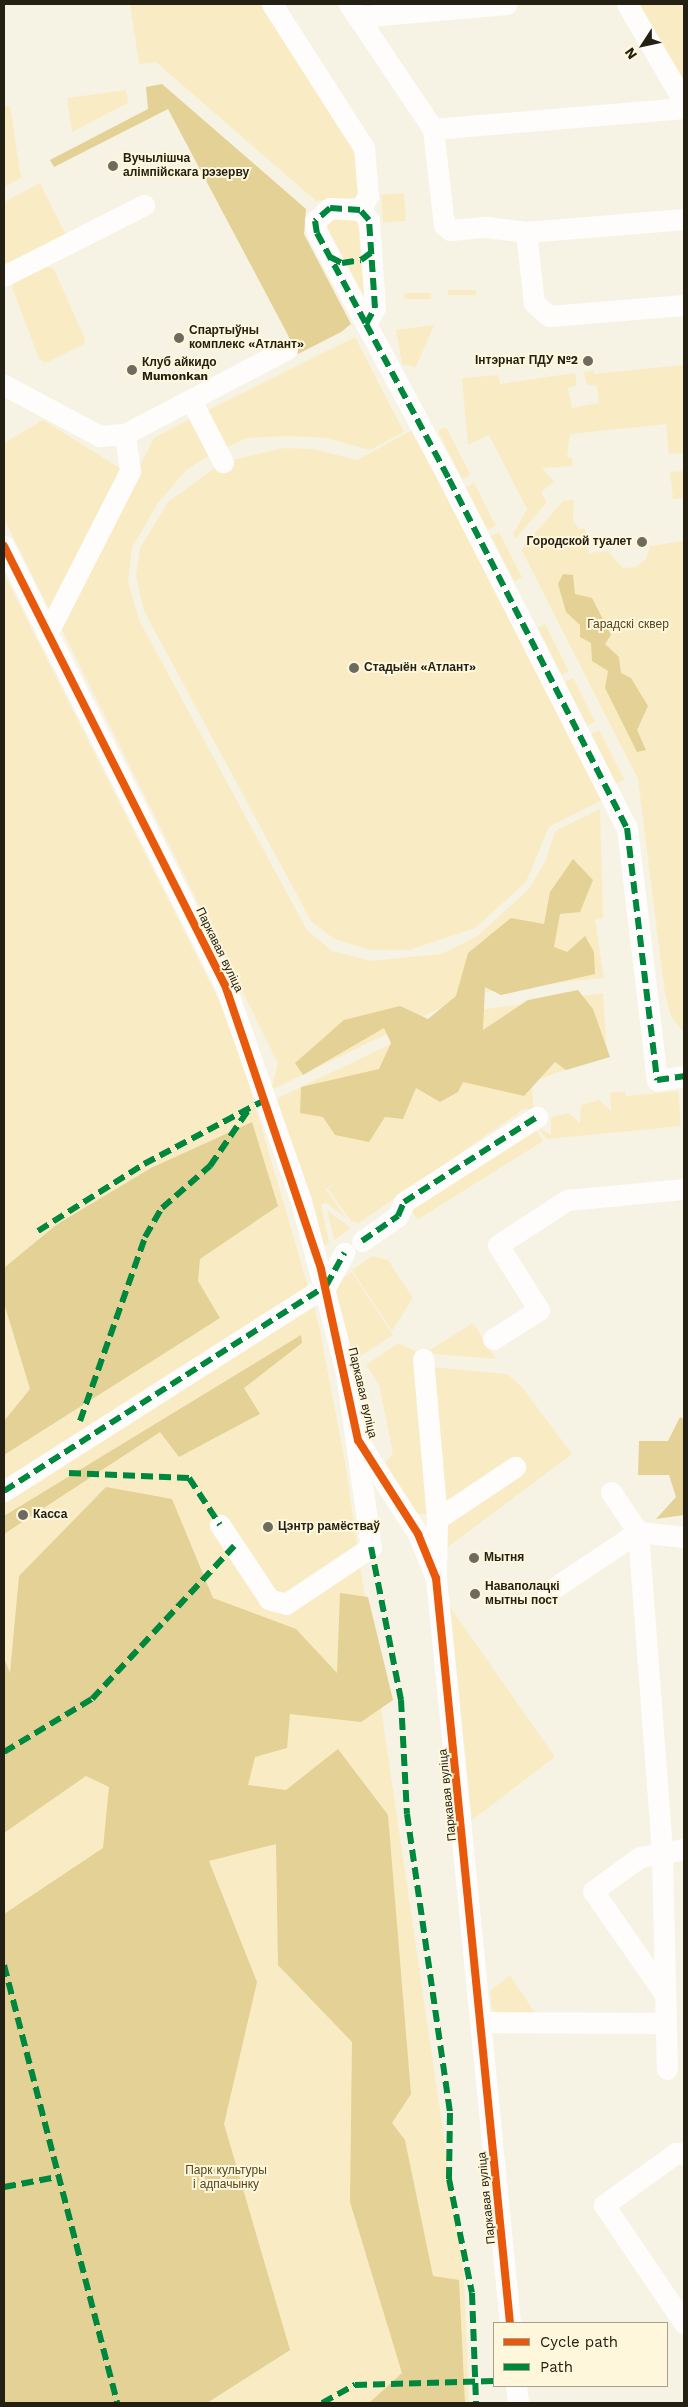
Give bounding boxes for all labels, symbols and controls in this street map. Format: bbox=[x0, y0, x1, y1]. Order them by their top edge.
north arrow bbox=[618, 20, 668, 70]
text: N bbox=[621, 45, 640, 62]
place label: Вучылішча алімпійскага рэзерву bbox=[123, 152, 249, 180]
marker: Вучылішча алімпійскага рэзерву bbox=[107, 160, 119, 172]
place label: Спартыўны комплекс «Атлант» bbox=[189, 324, 304, 352]
marker: Спартыўны комплекс «Атлант» bbox=[173, 332, 185, 344]
place label: Інтэрнат ПДУ №2 bbox=[475, 354, 578, 368]
marker: Інтэрнат ПДУ №2 bbox=[582, 355, 594, 367]
place label: Клуб айкидо Mumonkan bbox=[142, 356, 217, 384]
marker: Клуб айкидо Mumonkan bbox=[126, 364, 138, 376]
place label: Городской туалет bbox=[527, 535, 632, 549]
marker: Городской туалет bbox=[636, 536, 648, 548]
park label: Гарадскі сквер bbox=[587, 618, 669, 632]
place label: Стадыён «Атлант» bbox=[364, 661, 476, 675]
marker: Стадыён «Атлант» bbox=[348, 662, 360, 674]
street label: Паркавая вуліца bbox=[192, 905, 246, 995]
street label: Паркавая вуліца bbox=[345, 1346, 379, 1440]
place label: Касса bbox=[33, 1508, 67, 1522]
marker: Касса bbox=[17, 1509, 29, 1521]
place label: Цэнтр рамёстваў bbox=[278, 1520, 380, 1534]
marker: Цэнтр рамёстваў bbox=[262, 1521, 274, 1533]
place label: Мытня bbox=[484, 1551, 524, 1565]
marker: Мытня bbox=[468, 1552, 480, 1564]
place label: Наваполацкі мытны пост bbox=[485, 1580, 560, 1608]
marker: Наваполацкі мытны пост bbox=[469, 1588, 481, 1600]
street label: Паркавая вуліца bbox=[436, 1748, 460, 1842]
street label: Паркавая вуліца bbox=[475, 2151, 499, 2245]
park label: Парк культуры і адпачынку bbox=[185, 2164, 267, 2192]
legend bbox=[493, 2322, 668, 2387]
text: Cycle path bbox=[540, 2333, 618, 2351]
text: Path bbox=[540, 2358, 573, 2376]

